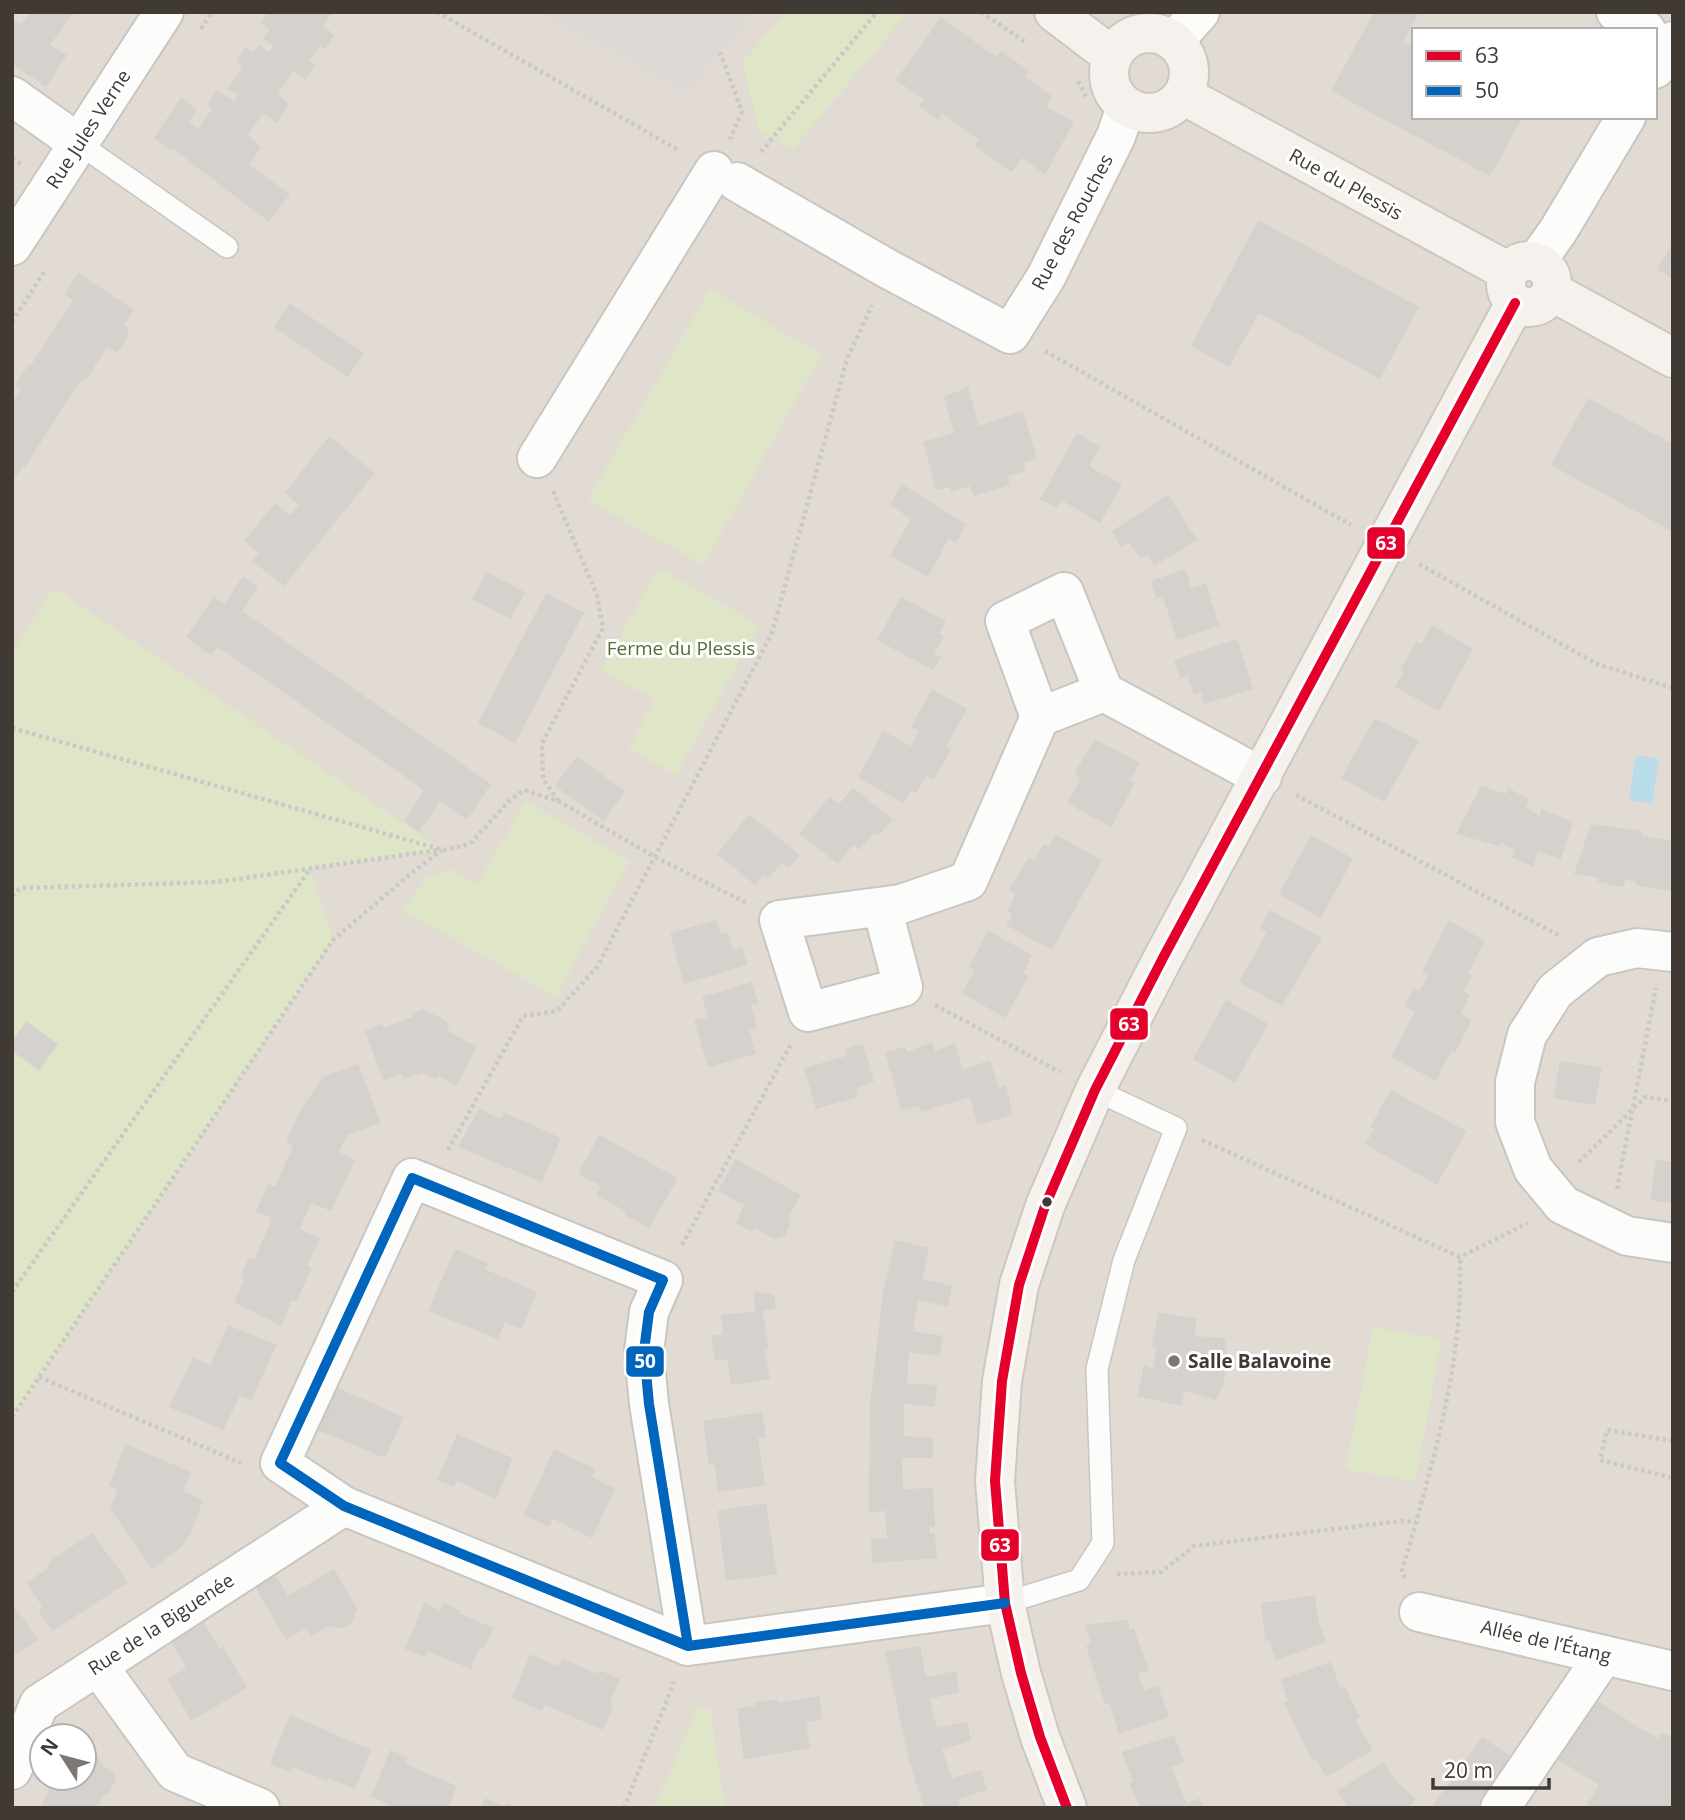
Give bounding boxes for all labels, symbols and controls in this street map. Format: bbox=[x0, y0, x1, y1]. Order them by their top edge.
legend bbox=[1412, 28, 1657, 119]
text: 63 bbox=[1475, 41, 1499, 69]
street label: Rue Jules Verne bbox=[40, 64, 136, 194]
text: 50 bbox=[1475, 76, 1499, 104]
street label: Rue du Plessis bbox=[1285, 142, 1407, 226]
street label: Rue des Rouches bbox=[1025, 149, 1119, 295]
line badge: 63 bbox=[1366, 526, 1406, 560]
text: 63 bbox=[1375, 530, 1397, 556]
park label: Ferme du Plessis bbox=[607, 635, 755, 661]
line badge: 63 bbox=[1109, 1007, 1149, 1041]
text: 63 bbox=[1118, 1011, 1140, 1037]
unlabelled marker bbox=[1040, 1195, 1054, 1209]
line badge: 50 bbox=[625, 1345, 665, 1378]
text: 50 bbox=[634, 1348, 656, 1374]
place label: Salle Balavoine bbox=[1188, 1348, 1331, 1374]
marker: Salle Balavoine bbox=[1166, 1353, 1182, 1369]
line badge: 63 bbox=[980, 1528, 1020, 1562]
text: 63 bbox=[989, 1532, 1011, 1558]
street label: Rue de la Biguenée bbox=[83, 1567, 239, 1681]
street label: Allée de l’Étang bbox=[1478, 1613, 1614, 1669]
north arrow bbox=[28, 1722, 98, 1792]
text: N bbox=[34, 1733, 64, 1761]
scale bar bbox=[1433, 1746, 1548, 1790]
text: 20 m bbox=[1444, 1756, 1493, 1784]

